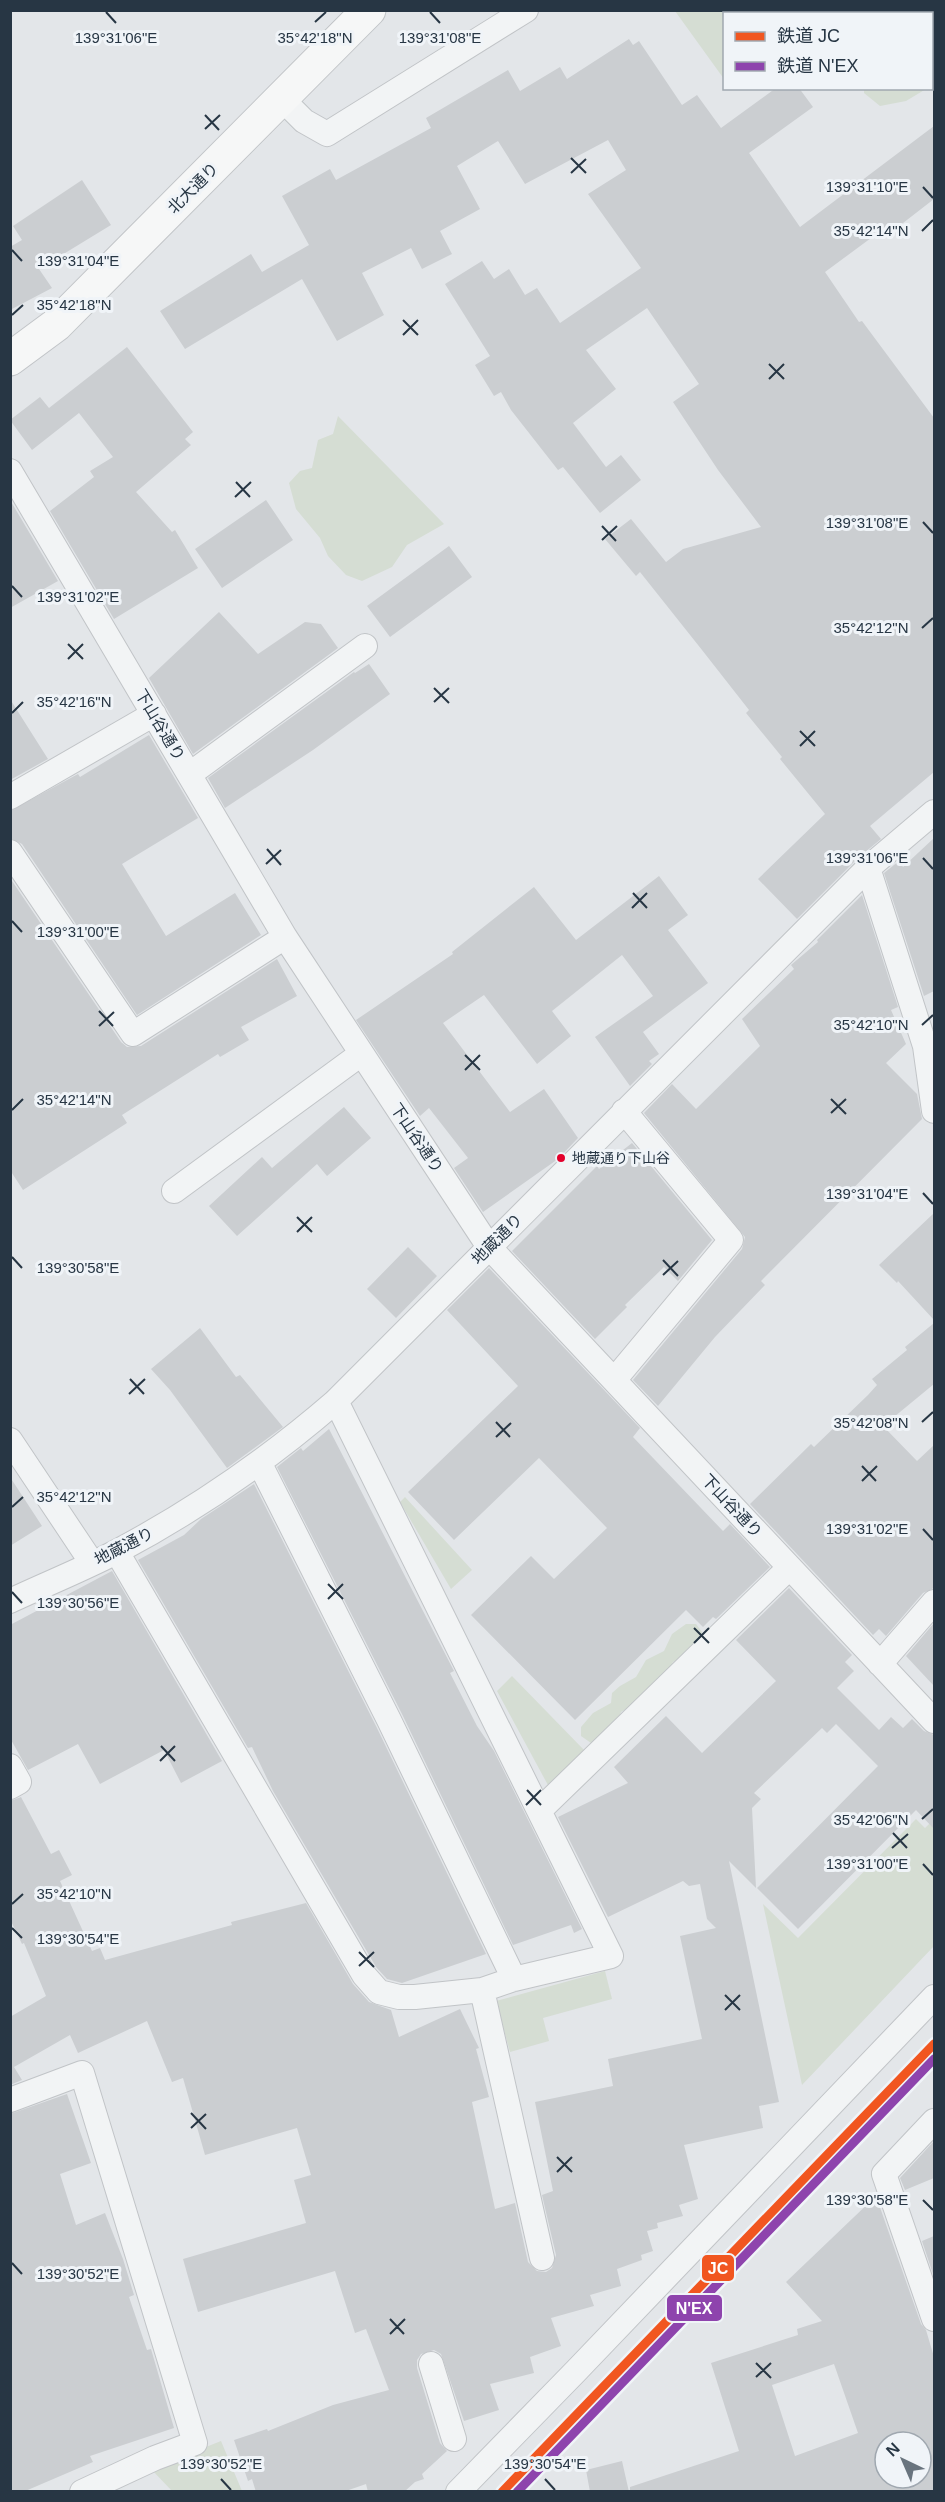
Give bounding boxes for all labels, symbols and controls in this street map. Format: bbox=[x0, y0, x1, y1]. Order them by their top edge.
legend bbox=[723, 12, 933, 90]
text: 鉄道 JC bbox=[777, 26, 840, 46]
text: 139°31'06"E bbox=[75, 29, 157, 46]
text: 35°42'18"N bbox=[277, 29, 353, 46]
text: 139°31'08"E bbox=[399, 29, 481, 46]
text: 鉄道 N'EX bbox=[777, 56, 858, 76]
street label: 北大通り bbox=[164, 159, 222, 217]
text: 139°31'10"E bbox=[826, 178, 908, 195]
text: 35°42'14"N bbox=[833, 222, 909, 239]
text: 139°31'04"E bbox=[37, 252, 119, 269]
text: 35°42'18"N bbox=[36, 296, 112, 313]
text: 139°31'08"E bbox=[826, 514, 908, 531]
text: 139°31'02"E bbox=[37, 588, 119, 605]
text: 35°42'12"N bbox=[833, 619, 909, 636]
street label: 下山谷通り bbox=[132, 686, 188, 764]
text: 35°42'16"N bbox=[36, 693, 112, 710]
text: 139°31'06"E bbox=[826, 849, 908, 866]
text: 139°31'00"E bbox=[37, 923, 119, 940]
text: 35°42'10"N bbox=[833, 1016, 909, 1033]
text: 35°42'14"N bbox=[36, 1091, 112, 1108]
street label: 下山谷通り bbox=[388, 1100, 446, 1176]
place label: 地蔵通り下山谷 bbox=[572, 1150, 670, 1166]
marker: 地蔵通り下山谷 bbox=[555, 1152, 567, 1164]
text: 139°31'04"E bbox=[826, 1185, 908, 1202]
street label: 地蔵通り bbox=[468, 1210, 526, 1268]
text: 139°30'58"E bbox=[37, 1259, 119, 1276]
text: 35°42'08"N bbox=[833, 1414, 909, 1431]
street label: 下山谷通り bbox=[698, 1471, 766, 1541]
text: 35°42'12"N bbox=[36, 1488, 112, 1505]
text: 139°31'02"E bbox=[826, 1520, 908, 1537]
street label: 地蔵通り bbox=[92, 1524, 156, 1568]
text: 139°30'56"E bbox=[37, 1594, 119, 1611]
text: 35°42'06"N bbox=[833, 1811, 909, 1828]
text: 139°31'00"E bbox=[826, 1855, 908, 1872]
text: 35°42'10"N bbox=[36, 1885, 112, 1902]
text: 139°30'54"E bbox=[37, 1930, 119, 1947]
text: 139°30'58"E bbox=[826, 2191, 908, 2208]
line badge: JC bbox=[701, 2254, 735, 2282]
text: JC bbox=[708, 2260, 729, 2277]
text: 139°30'52"E bbox=[37, 2265, 119, 2282]
line badge: N'EX bbox=[666, 2294, 723, 2322]
text: N'EX bbox=[676, 2300, 713, 2317]
north arrow bbox=[873, 2430, 933, 2490]
text: N bbox=[883, 2439, 903, 2460]
text: 139°30'52"E bbox=[180, 2455, 262, 2472]
text: 139°30'54"E bbox=[504, 2455, 586, 2472]

